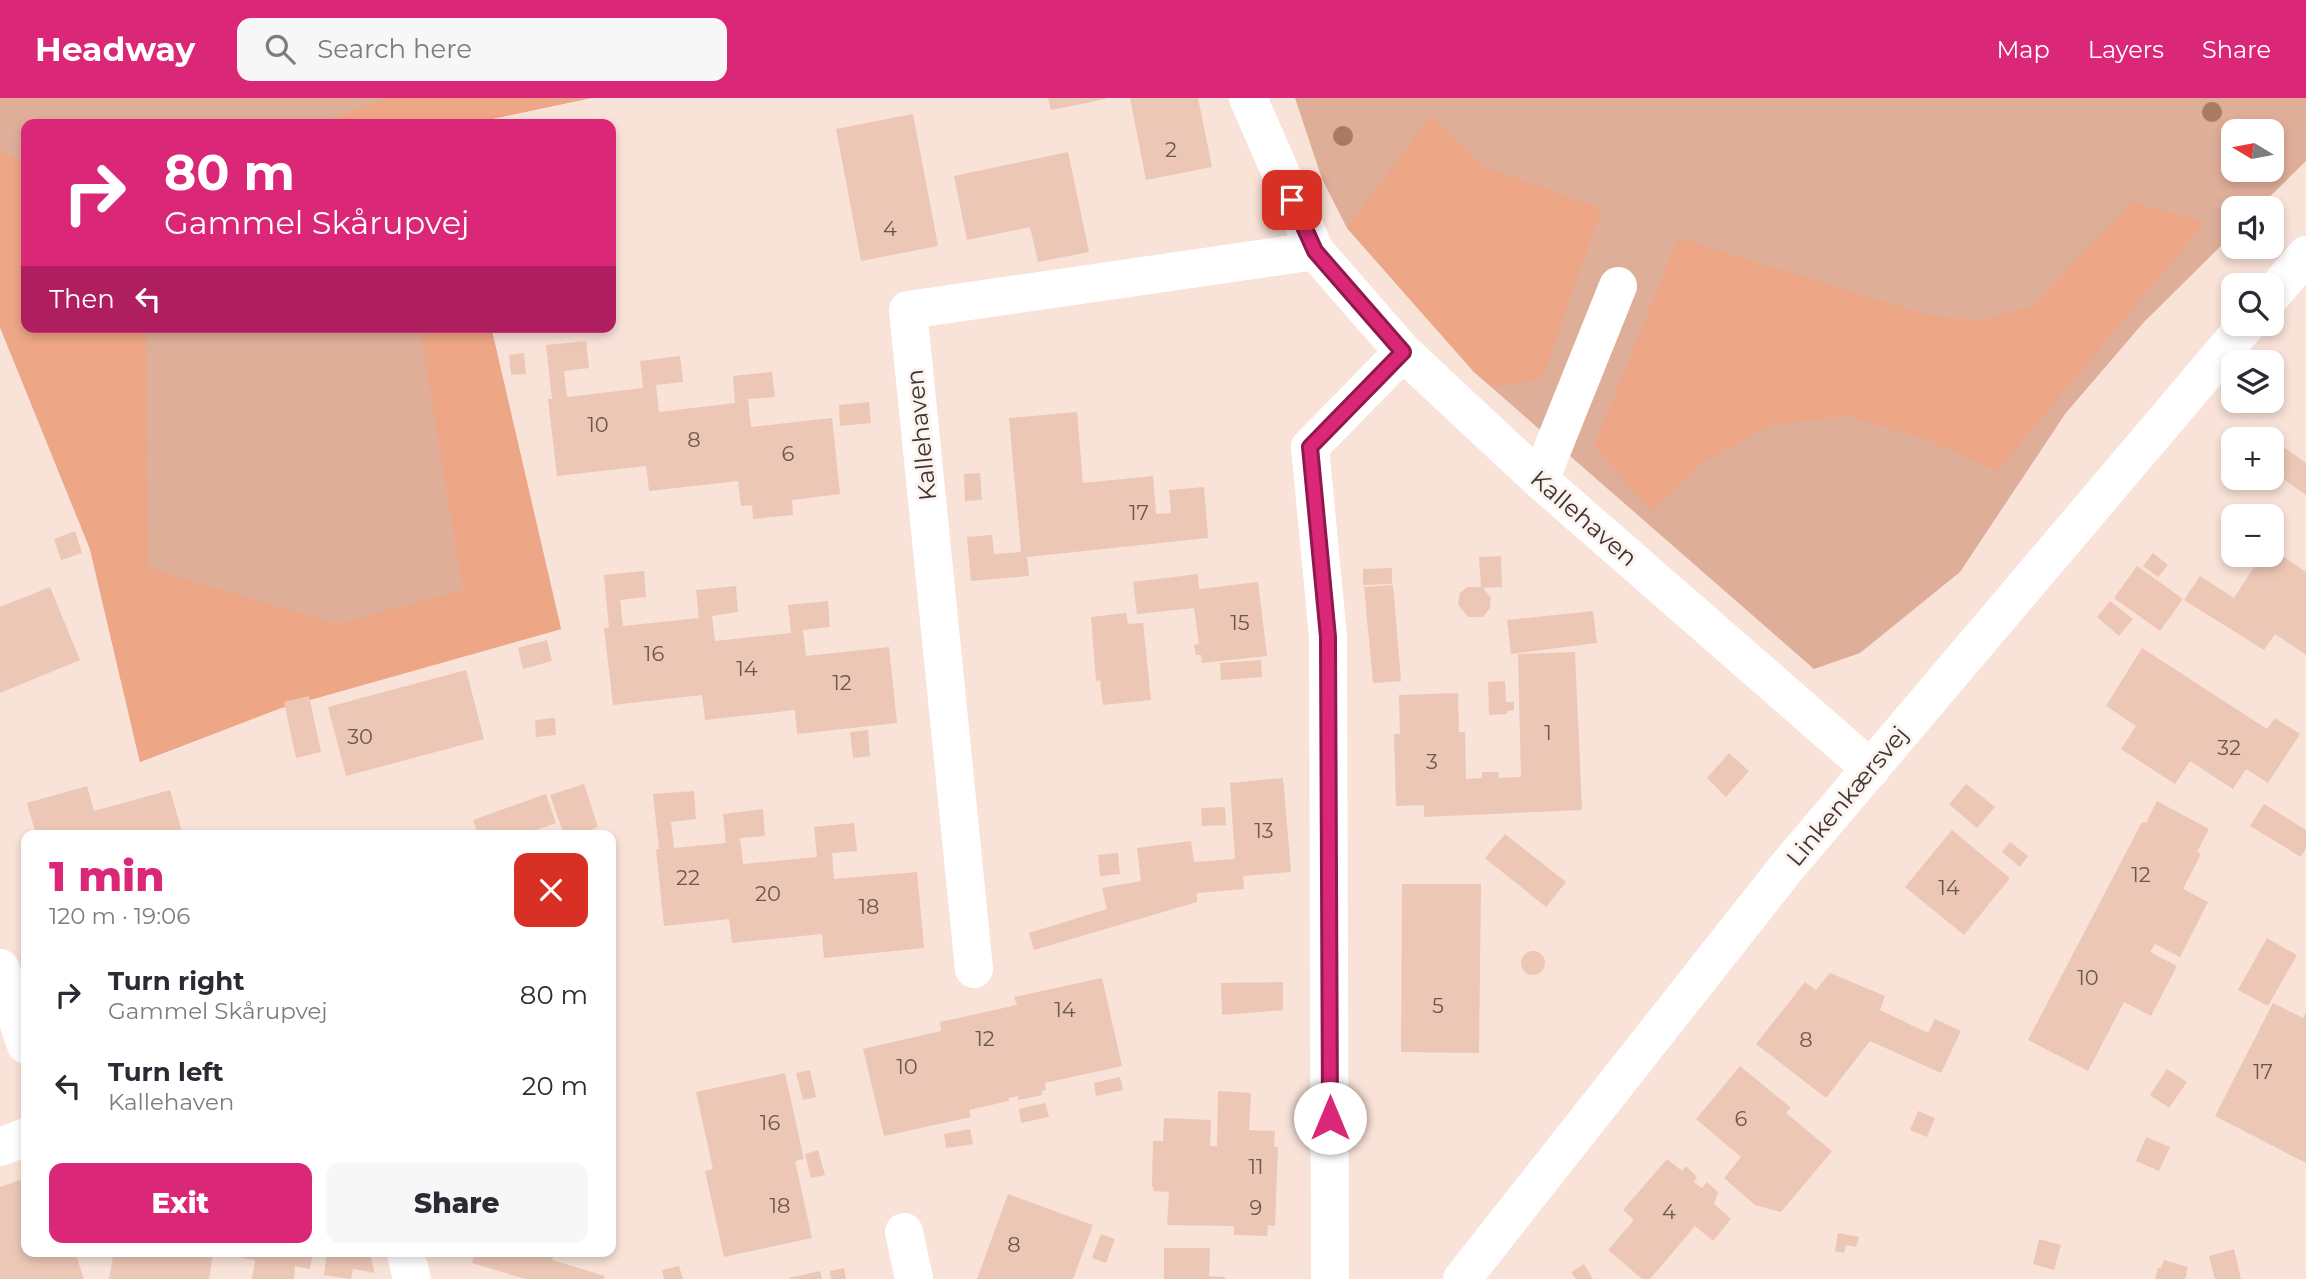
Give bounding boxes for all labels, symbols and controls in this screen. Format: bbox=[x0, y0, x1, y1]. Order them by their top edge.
search box bbox=[237, 18, 727, 81]
text: Headway bbox=[35, 29, 195, 69]
icon: search bbox=[261, 30, 299, 68]
text: Search here bbox=[317, 33, 472, 65]
text: Map bbox=[1996, 35, 2050, 64]
text: Layers bbox=[2088, 35, 2164, 64]
text: Share bbox=[2202, 35, 2271, 64]
north arrow bbox=[2221, 119, 2284, 182]
map controls bbox=[2221, 119, 2284, 567]
house number: 2 bbox=[1165, 137, 1177, 162]
text: 80 m bbox=[164, 143, 295, 202]
icon: right bbox=[49, 147, 140, 238]
pin bbox=[1262, 170, 1322, 230]
icon: arrive bbox=[1273, 181, 1311, 219]
button: sound bbox=[2221, 196, 2284, 259]
text: Gammel Skårupvej bbox=[164, 203, 470, 242]
house number: 4 bbox=[883, 216, 897, 241]
button: search bbox=[2221, 273, 2284, 336]
icon: left bbox=[129, 280, 167, 318]
text: Then bbox=[49, 283, 115, 315]
button: layers bbox=[2221, 350, 2284, 413]
street label: Kallehaven bbox=[900, 368, 942, 502]
house number: 10 bbox=[587, 412, 609, 437]
house number: 8 bbox=[687, 427, 701, 452]
button: + bbox=[2221, 427, 2284, 490]
house number: 6 bbox=[782, 441, 795, 466]
street label: Kallehaven bbox=[1525, 464, 1643, 572]
house number: 17 bbox=[1129, 500, 1149, 525]
button: − bbox=[2221, 504, 2284, 567]
house number: 15 bbox=[1230, 610, 1250, 635]
house number: 16 bbox=[644, 641, 664, 666]
house number: 14 bbox=[736, 656, 758, 681]
house number: 12 bbox=[832, 670, 852, 695]
house number: 1 bbox=[1544, 720, 1552, 745]
street label: Linkenkærsvej bbox=[1780, 720, 1914, 872]
house number: 30 bbox=[347, 724, 373, 749]
house number: 32 bbox=[2217, 735, 2241, 760]
house number: 3 bbox=[1426, 749, 1438, 774]
house number: 13 bbox=[1254, 818, 1274, 843]
text: 1 min bbox=[49, 850, 165, 902]
button: close bbox=[514, 853, 588, 927]
house number: 12 bbox=[2131, 862, 2151, 887]
house number: 22 bbox=[676, 865, 700, 890]
house number: 14 bbox=[1938, 875, 1960, 900]
house number: 20 bbox=[755, 881, 781, 906]
house number: 18 bbox=[859, 894, 879, 919]
text: 120 m · 19:06 bbox=[49, 902, 190, 930]
text: Turn right bbox=[108, 965, 244, 997]
house number: 10 bbox=[2077, 965, 2099, 990]
icon: right bbox=[49, 976, 87, 1014]
text: 80 m bbox=[520, 979, 588, 1011]
house number: 5 bbox=[1432, 993, 1444, 1018]
text: Gammel Skårupvej bbox=[108, 997, 328, 1025]
house number: 14 bbox=[1054, 997, 1076, 1022]
house number: 12 bbox=[975, 1026, 995, 1051]
house number: 8 bbox=[1799, 1027, 1813, 1052]
house number: 10 bbox=[896, 1054, 918, 1079]
text: Turn left bbox=[108, 1056, 224, 1088]
house number: 17 bbox=[2253, 1059, 2273, 1084]
icon: left bbox=[49, 1067, 87, 1105]
text: 20 m bbox=[522, 1070, 588, 1102]
position arrow bbox=[1293, 1081, 1367, 1155]
text: Kallehaven bbox=[108, 1088, 234, 1116]
house number: 6 bbox=[1735, 1106, 1748, 1131]
house number: 16 bbox=[760, 1110, 780, 1135]
house number: 11 bbox=[1248, 1154, 1264, 1179]
button: Exit bbox=[49, 1163, 312, 1243]
button: Share bbox=[326, 1163, 588, 1243]
house number: 18 bbox=[770, 1193, 790, 1218]
house number: 9 bbox=[1250, 1195, 1262, 1220]
house number: 4 bbox=[1662, 1199, 1676, 1224]
house number: 8 bbox=[1007, 1232, 1021, 1257]

